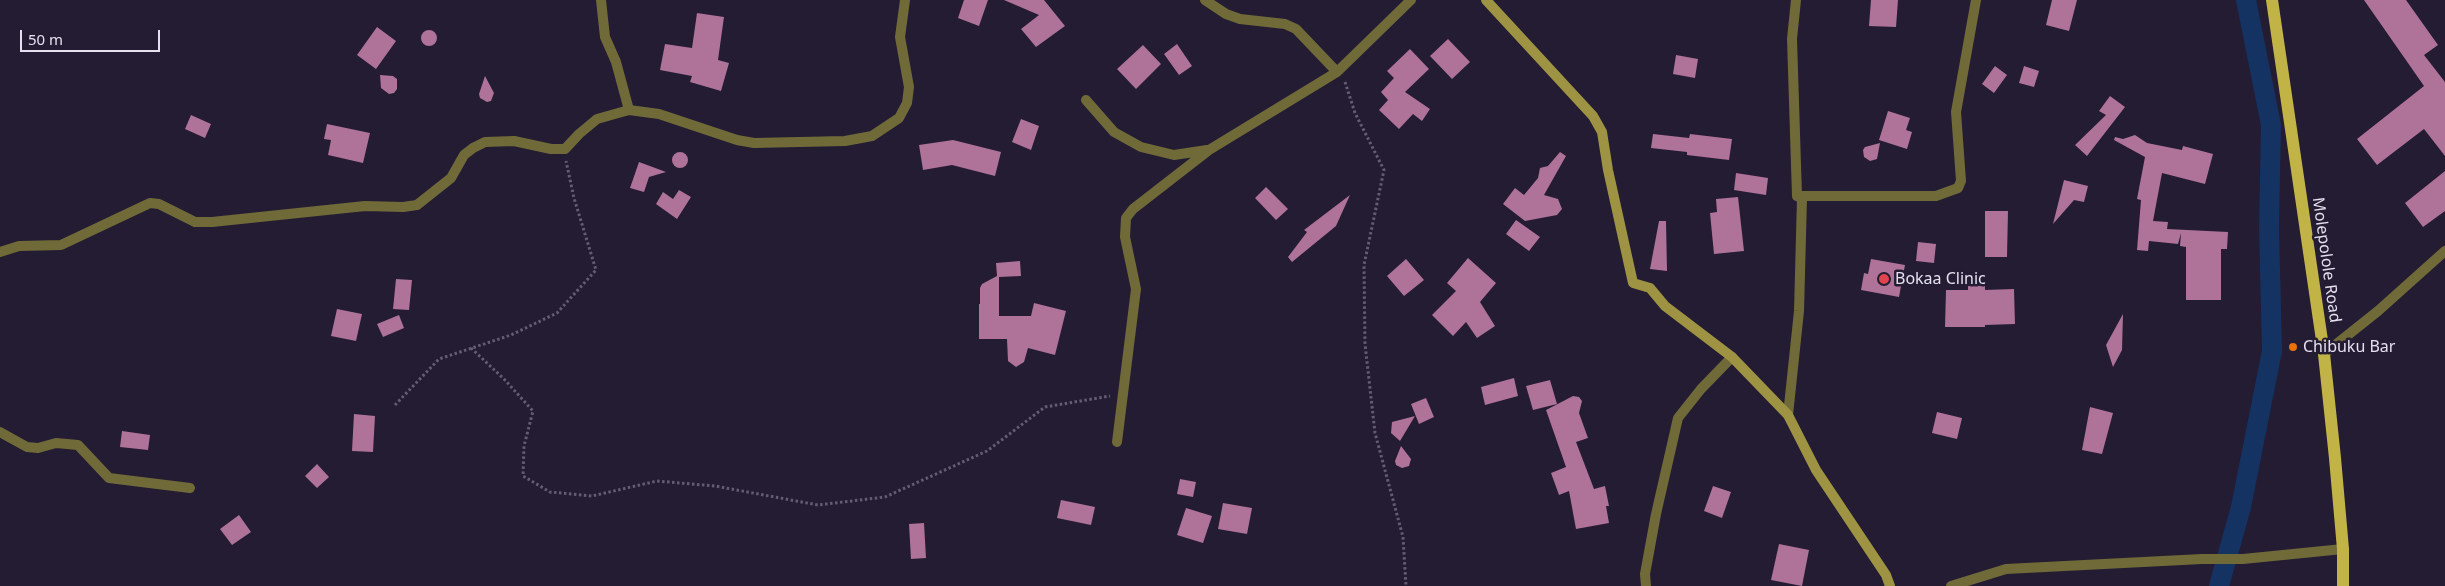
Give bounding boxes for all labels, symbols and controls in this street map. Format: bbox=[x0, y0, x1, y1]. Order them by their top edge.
scale bar bbox=[22, 20, 162, 52]
text: 50 m bbox=[28, 29, 63, 49]
street label: Molepolole Road bbox=[2308, 196, 2344, 324]
place label: Bokaa Clinic bbox=[1895, 269, 1986, 289]
marker: Bokaa Clinic bbox=[1877, 272, 1891, 286]
place label: Chibuku Bar bbox=[2303, 337, 2395, 357]
marker: Chibuku Bar bbox=[2287, 341, 2299, 353]

